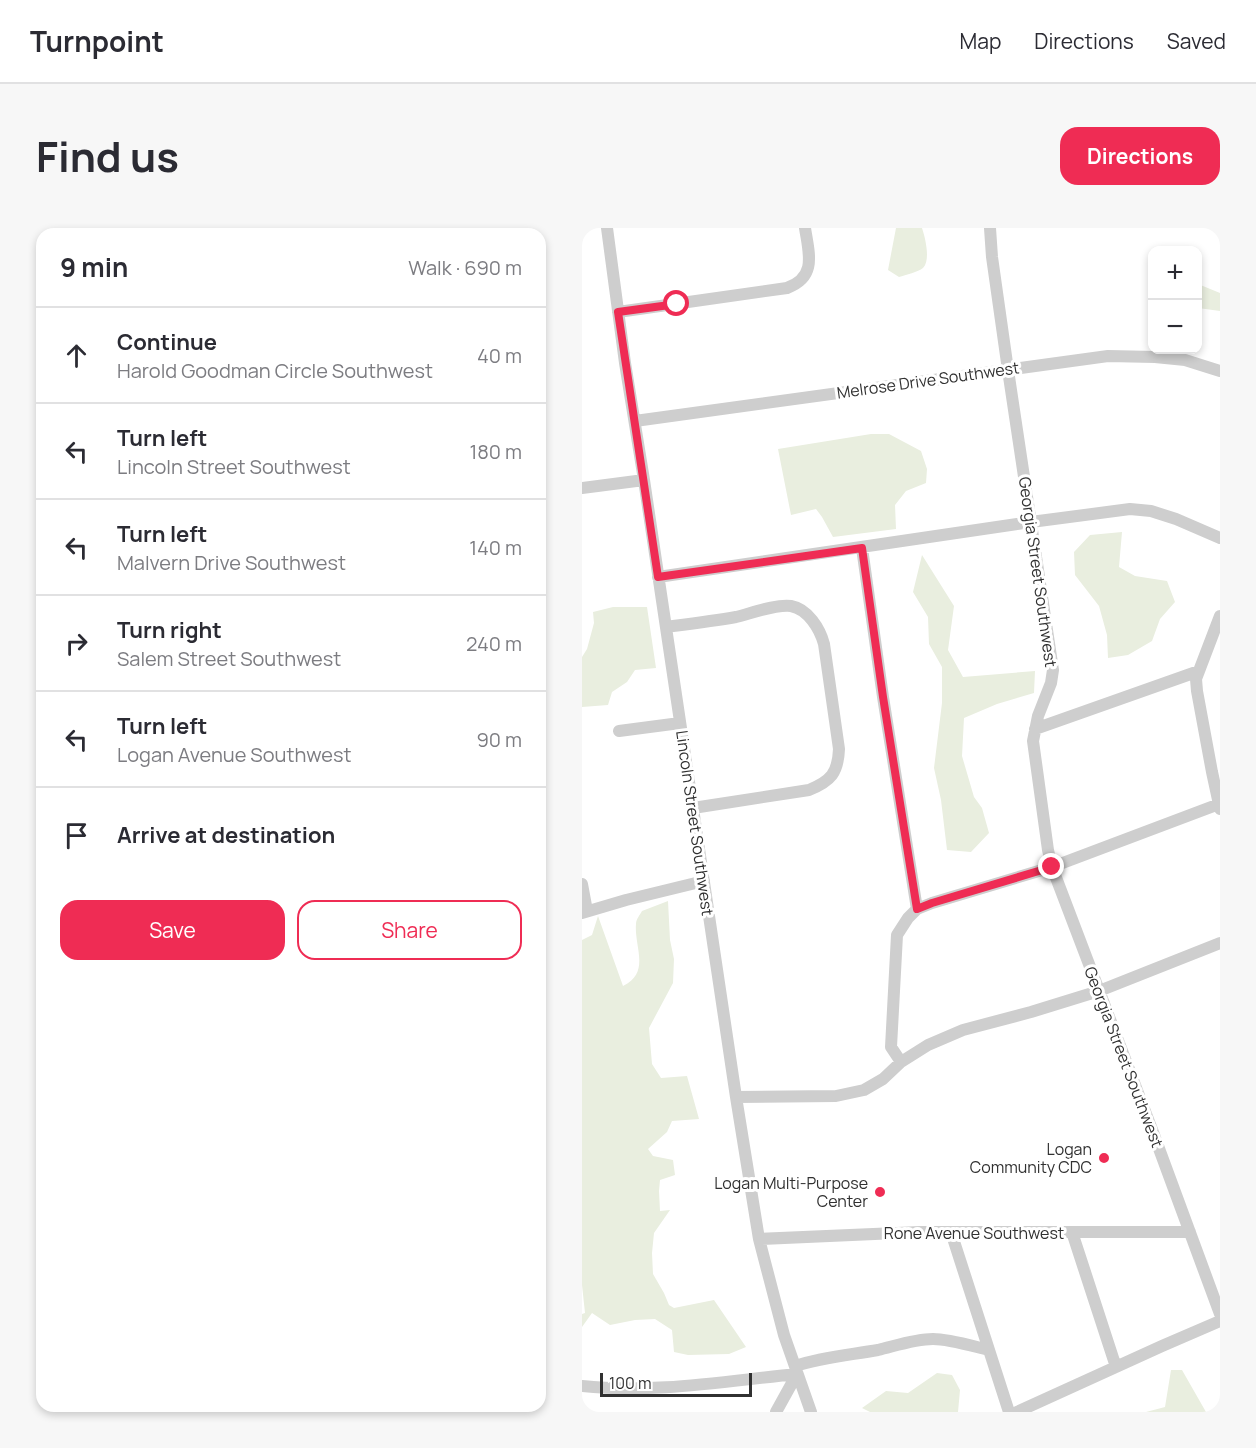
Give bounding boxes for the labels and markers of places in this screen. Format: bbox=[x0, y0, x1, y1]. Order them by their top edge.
place label: Logan Community CDC bbox=[970, 1138, 1092, 1178]
marker: Logan Community CDC bbox=[1097, 1151, 1111, 1165]
place label: Logan Multi-Purpose Center bbox=[714, 1172, 868, 1212]
marker: Logan Multi-Purpose Center bbox=[873, 1185, 887, 1199]

